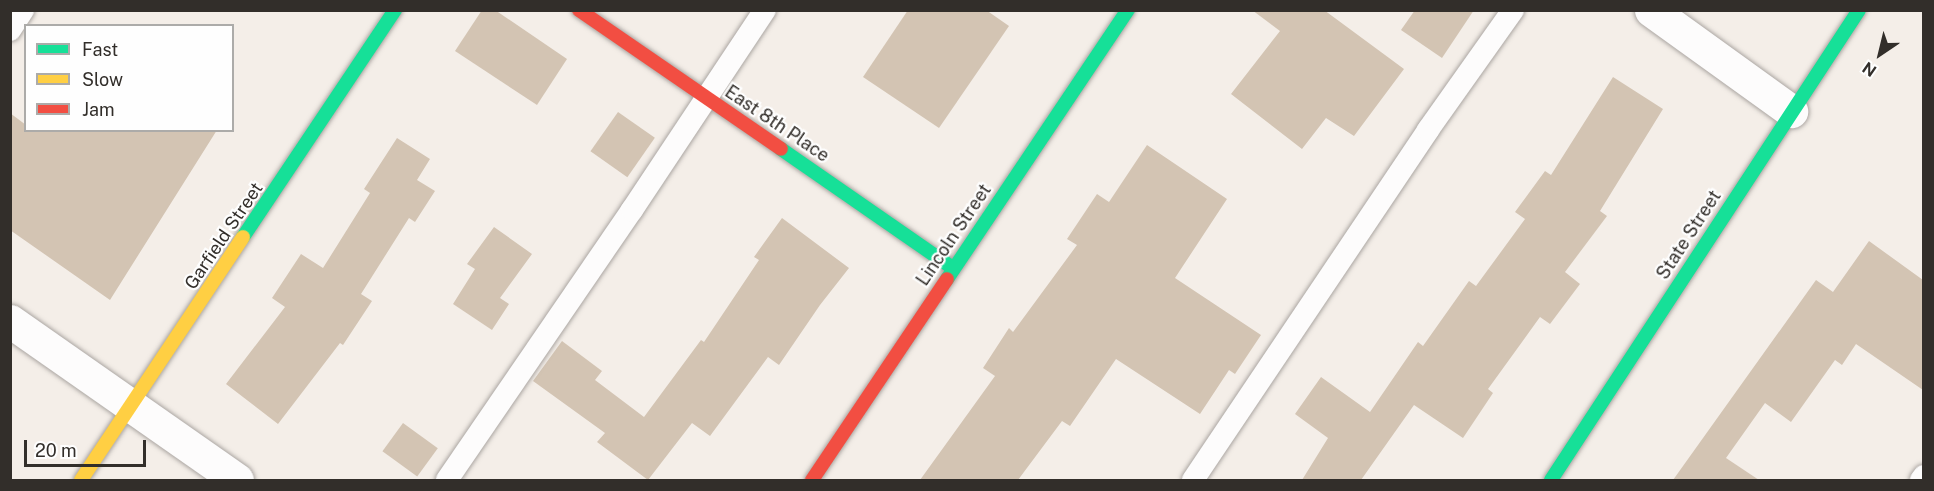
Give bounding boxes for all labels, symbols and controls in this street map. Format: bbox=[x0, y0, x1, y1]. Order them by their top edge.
legend bbox=[24, 24, 234, 132]
north arrow bbox=[1850, 24, 1910, 84]
text: Fast bbox=[82, 39, 118, 60]
text: N bbox=[1859, 58, 1880, 81]
text: Slow bbox=[82, 69, 123, 90]
street label: East 8th Place bbox=[721, 81, 833, 167]
text: Jam bbox=[82, 99, 115, 120]
street label: Garfield Street bbox=[180, 178, 268, 294]
street label: Lincoln Street bbox=[912, 180, 996, 290]
street label: State Street bbox=[1652, 186, 1726, 284]
scale bar bbox=[27, 428, 148, 466]
text: 20 m bbox=[35, 440, 77, 461]

